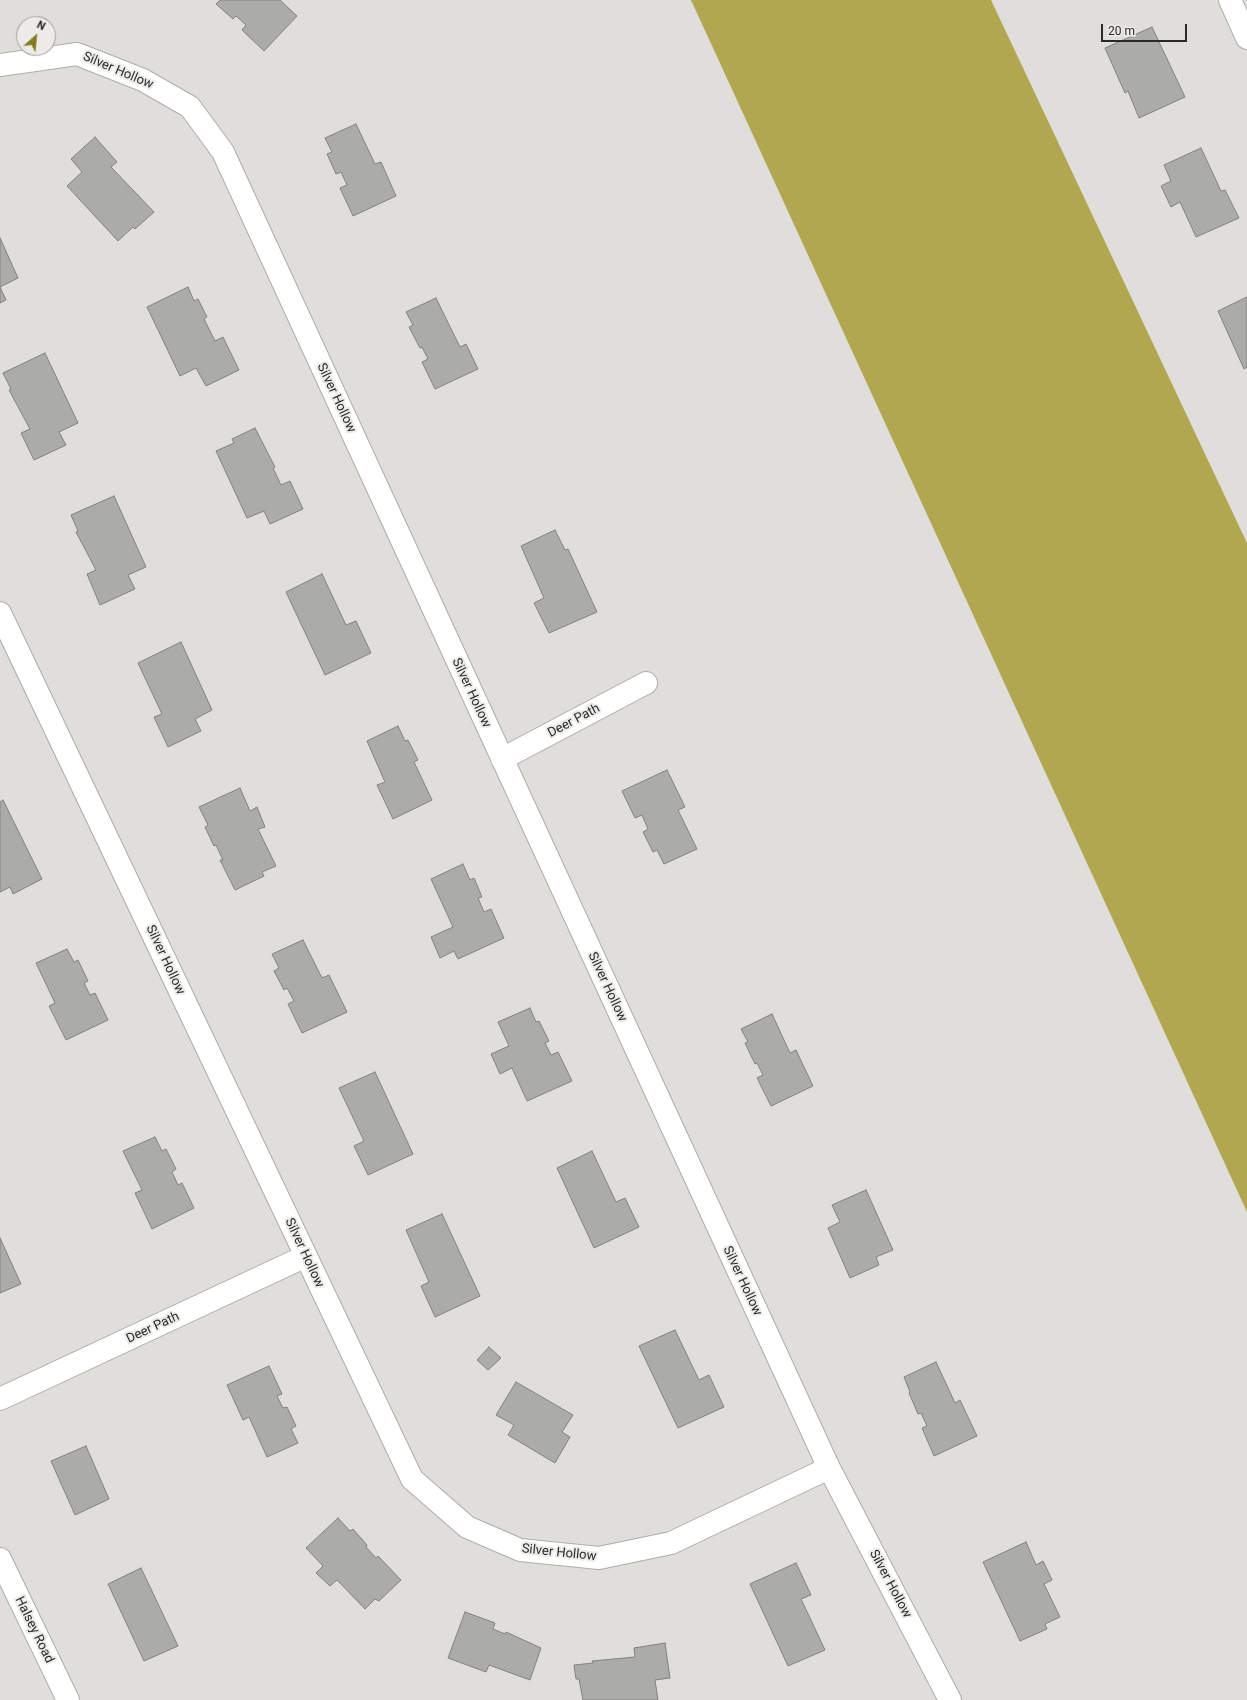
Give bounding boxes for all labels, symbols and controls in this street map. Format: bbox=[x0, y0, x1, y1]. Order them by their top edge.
north arrow bbox=[16, 16, 56, 56]
scale bar bbox=[1103, 16, 1189, 42]
text: N bbox=[35, 18, 48, 33]
text: 20 m bbox=[1108, 24, 1135, 38]
street label: Silver Hollow bbox=[80, 49, 156, 93]
street label: Silver Hollow bbox=[313, 361, 359, 435]
street label: Silver Hollow bbox=[448, 656, 494, 730]
street label: Deer Path bbox=[545, 701, 603, 741]
street label: Silver Hollow bbox=[142, 923, 188, 997]
street label: Silver Hollow bbox=[584, 950, 630, 1024]
street label: Silver Hollow bbox=[281, 1216, 327, 1290]
street label: Silver Hollow bbox=[719, 1244, 765, 1318]
street label: Deer Path bbox=[124, 1309, 182, 1347]
street label: Silver Hollow bbox=[521, 1541, 597, 1565]
street label: Silver Hollow bbox=[866, 1547, 914, 1621]
street label: Halsey Road bbox=[11, 1594, 57, 1666]

